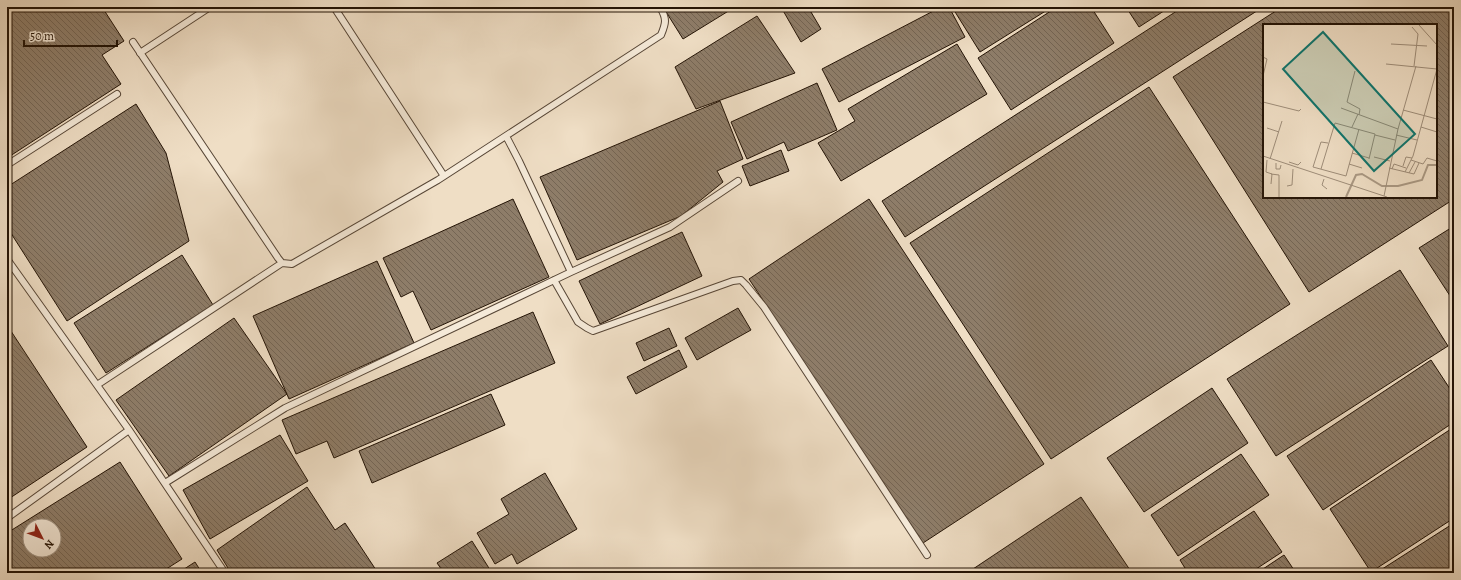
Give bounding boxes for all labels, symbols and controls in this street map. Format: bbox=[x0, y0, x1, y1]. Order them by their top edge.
scale bar bbox=[24, 22, 117, 48]
inset map bbox=[1263, 24, 1437, 198]
text: 50 m bbox=[30, 28, 54, 44]
north arrow bbox=[22, 518, 62, 558]
text: N bbox=[41, 536, 57, 552]

